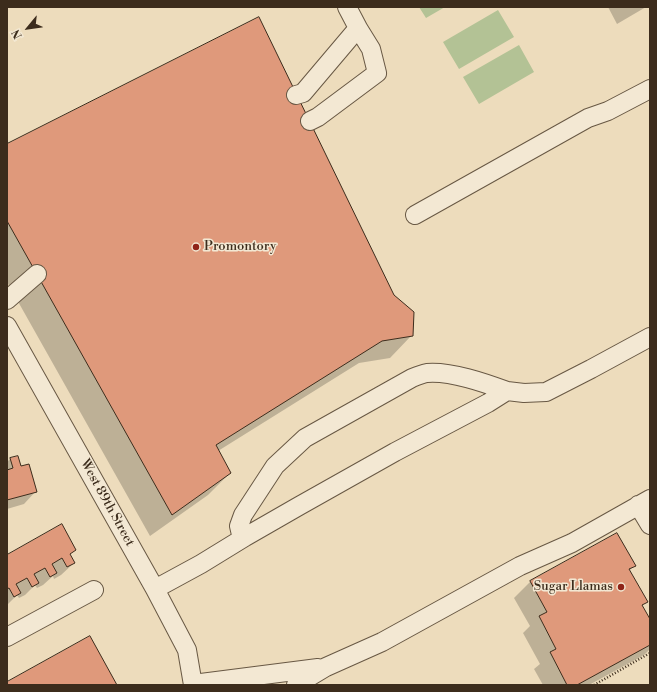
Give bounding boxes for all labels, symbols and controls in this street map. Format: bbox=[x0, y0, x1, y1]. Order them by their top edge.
north arrow bbox=[8, 8, 48, 48]
text: N bbox=[9, 27, 26, 41]
place label: Promontory bbox=[204, 239, 276, 255]
marker: Promontory bbox=[191, 242, 201, 252]
street label: West 89th Street bbox=[77, 457, 137, 549]
place label: Sugar Llamas bbox=[534, 579, 613, 595]
marker: Sugar Llamas bbox=[616, 582, 626, 592]

